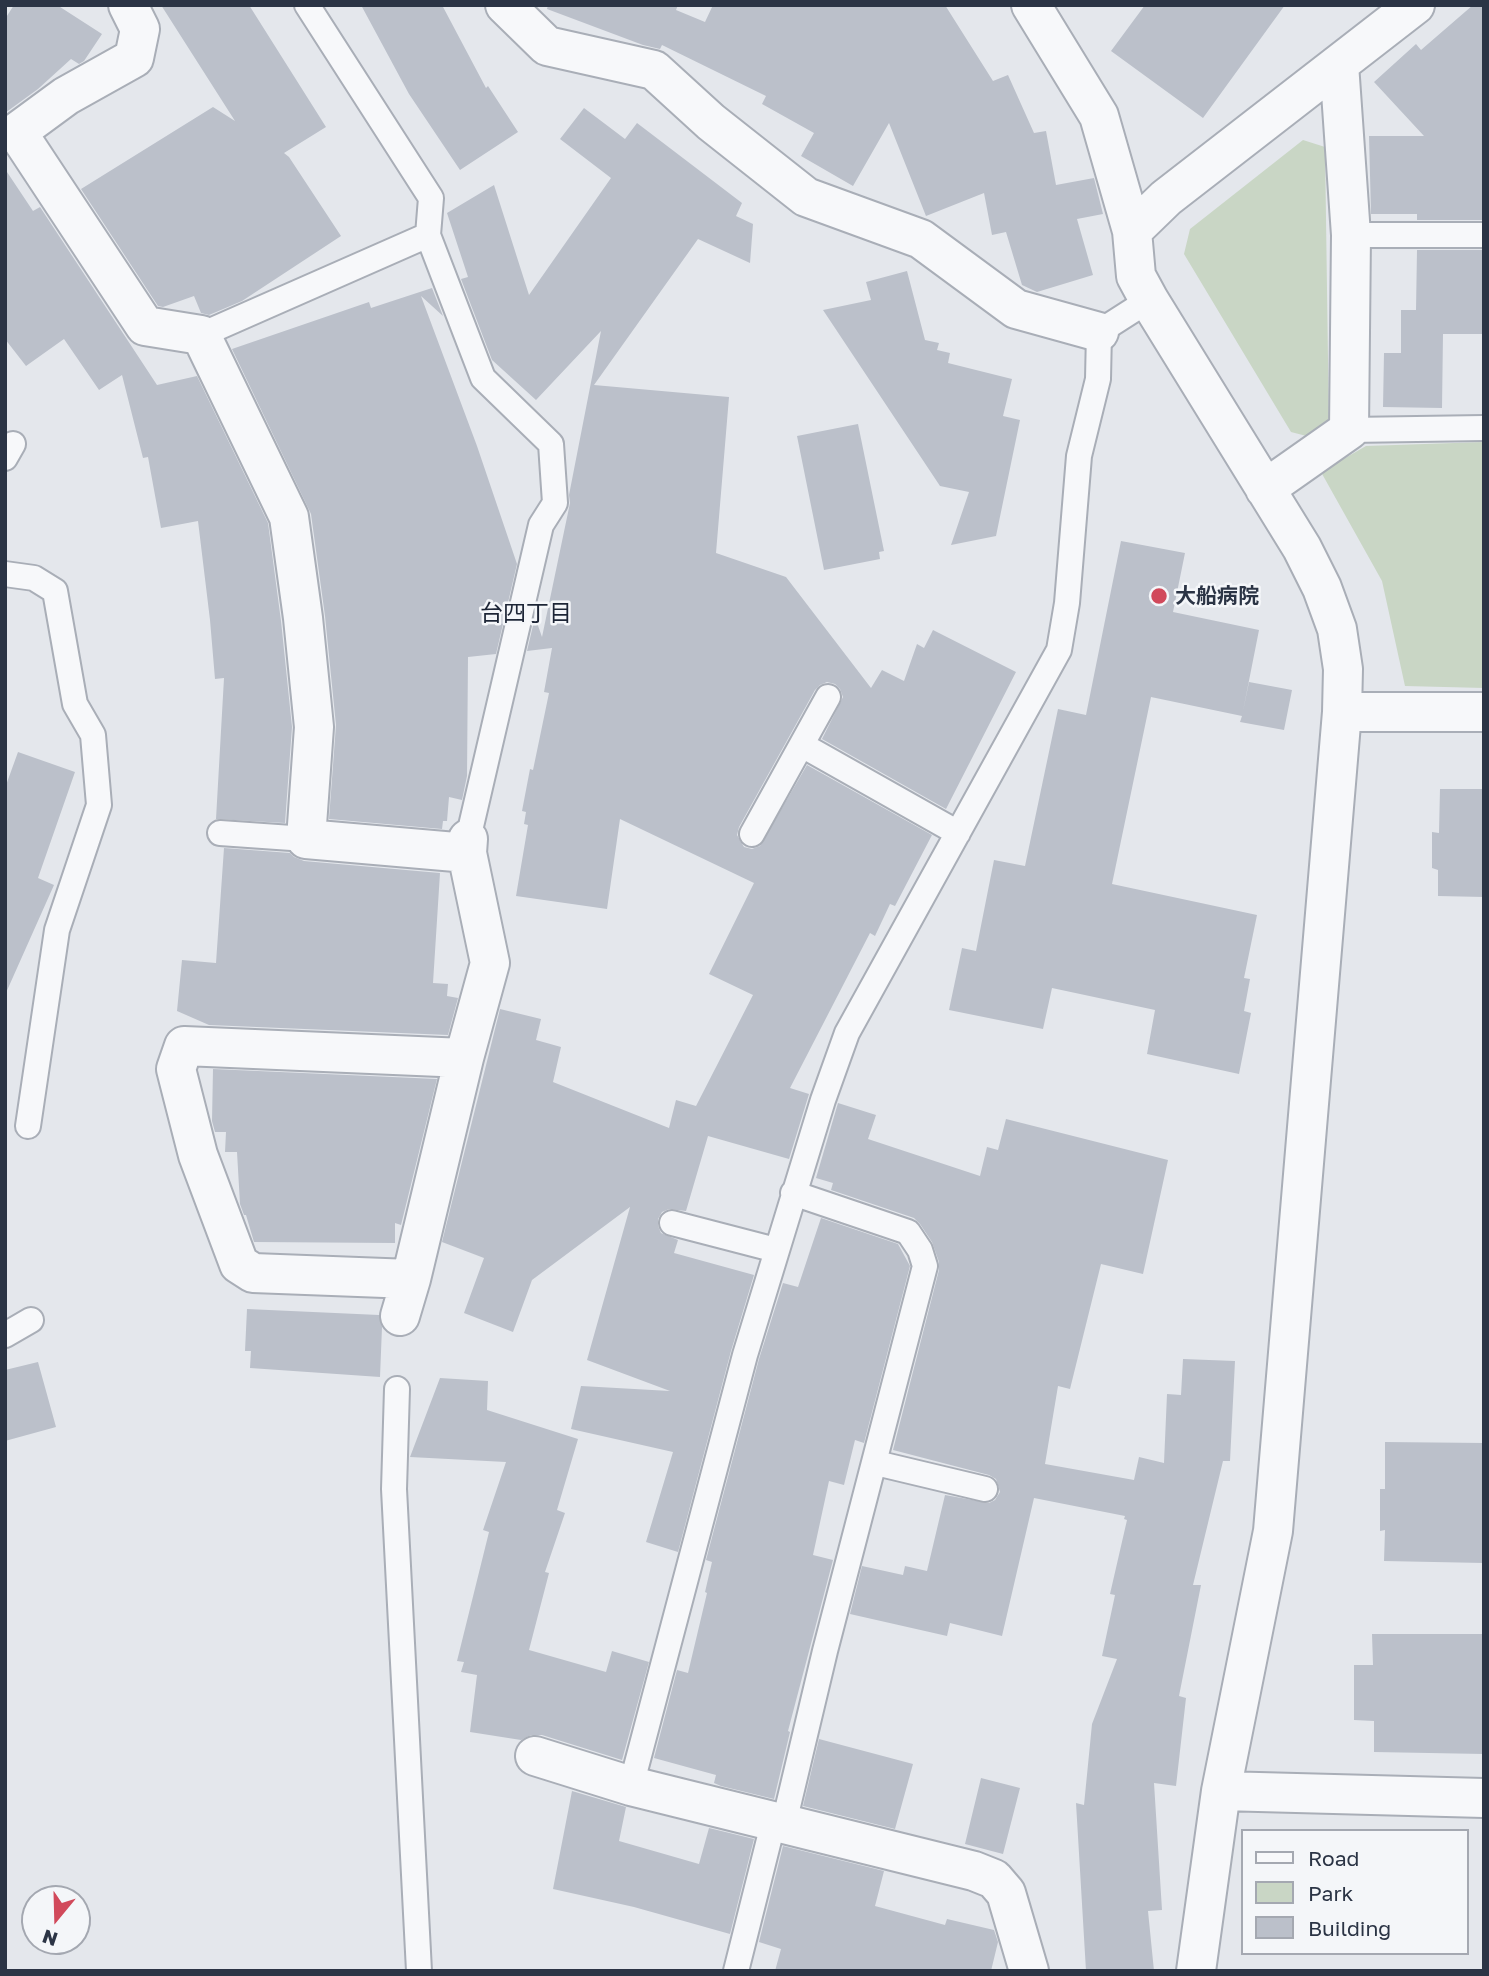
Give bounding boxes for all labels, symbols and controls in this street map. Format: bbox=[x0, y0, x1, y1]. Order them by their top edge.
place label: 大船病院 bbox=[1175, 583, 1259, 609]
marker: 大船病院 bbox=[1149, 586, 1169, 606]
district label: 台四丁目 bbox=[480, 600, 572, 628]
legend bbox=[1240, 1829, 1468, 1955]
text: Road bbox=[1308, 1845, 1359, 1871]
text: Park bbox=[1308, 1880, 1353, 1906]
north arrow bbox=[21, 1885, 91, 1955]
text: Building bbox=[1308, 1915, 1391, 1941]
text: N bbox=[39, 1925, 60, 1952]

